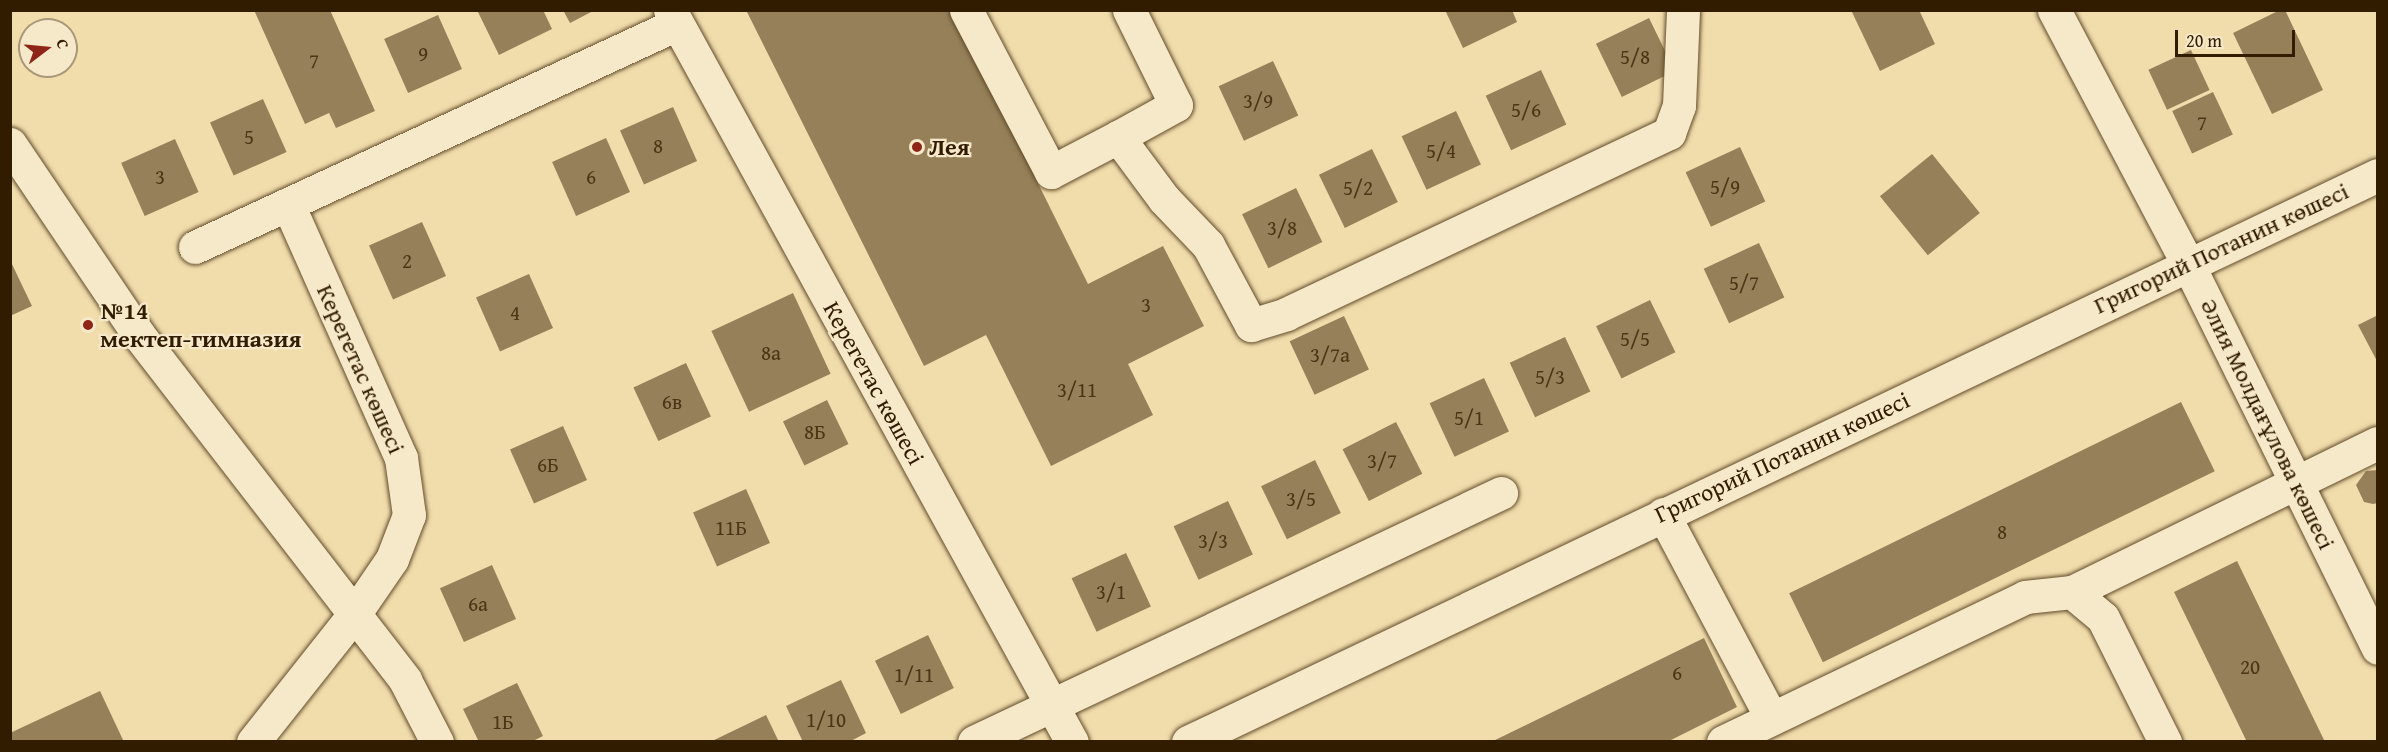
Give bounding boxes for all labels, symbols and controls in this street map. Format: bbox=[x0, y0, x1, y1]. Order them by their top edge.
north arrow bbox=[18, 18, 78, 78]
scale bar bbox=[2178, 18, 2298, 56]
text: 20 m bbox=[2186, 27, 2222, 54]
text: С bbox=[51, 36, 76, 51]
house number: 9 bbox=[418, 41, 428, 67]
house number: 5/8 bbox=[1620, 44, 1650, 70]
house number: 7 bbox=[309, 48, 319, 74]
house number: 3/9 bbox=[1243, 88, 1273, 114]
house number: 5/6 bbox=[1511, 97, 1541, 123]
house number: 7 bbox=[2197, 110, 2207, 136]
house number: 5 bbox=[244, 124, 254, 150]
house number: 8 bbox=[653, 133, 663, 159]
place label: Лея bbox=[929, 133, 970, 161]
house number: 5/4 bbox=[1426, 138, 1456, 164]
marker: Лея bbox=[910, 140, 924, 154]
house number: 3 bbox=[155, 164, 165, 190]
house number: 6 bbox=[586, 164, 596, 190]
house number: 5/9 bbox=[1710, 174, 1740, 200]
house number: 5/2 bbox=[1343, 175, 1373, 201]
street label: Григорий Потанин көшесі bbox=[2089, 176, 2353, 320]
house number: 3/8 bbox=[1267, 215, 1297, 241]
house number: 2 bbox=[402, 248, 412, 274]
house number: 5/7 bbox=[1729, 270, 1759, 296]
street label: Керегетас көшесі bbox=[311, 280, 411, 458]
house number: 3 bbox=[1141, 292, 1151, 318]
street label: Әлия Молдағұлова көшесі bbox=[2195, 294, 2341, 554]
street label: Керегетас көшесі bbox=[817, 296, 931, 470]
place label: №14 мектеп-гимназия bbox=[100, 297, 301, 353]
house number: 4 bbox=[510, 300, 520, 326]
marker: №14 мектеп-гимназия bbox=[81, 318, 95, 332]
house number: 5/5 bbox=[1620, 326, 1650, 352]
house number: 8а bbox=[761, 340, 781, 366]
house number: 3/7а bbox=[1310, 342, 1350, 368]
house number: 5/3 bbox=[1535, 364, 1565, 390]
house number: 3/11 bbox=[1057, 377, 1097, 403]
street label: Григорий Потанин көшесі bbox=[1650, 385, 1914, 529]
house number: 6в bbox=[662, 389, 682, 415]
house number: 5/1 bbox=[1454, 405, 1484, 431]
house number: 8Б bbox=[804, 419, 826, 445]
house number: 3/7 bbox=[1367, 448, 1397, 474]
house number: 6Б bbox=[537, 452, 559, 478]
house number: 3/5 bbox=[1286, 486, 1316, 512]
house number: 11Б bbox=[715, 515, 747, 541]
house number: 8 bbox=[1997, 519, 2007, 545]
house number: 3/3 bbox=[1198, 528, 1228, 554]
house number: 3/1 bbox=[1096, 579, 1126, 605]
house number: 6а bbox=[468, 591, 488, 617]
house number: 20 bbox=[2240, 654, 2260, 680]
house number: 6 bbox=[1672, 660, 1682, 686]
house number: 1/11 bbox=[894, 662, 934, 688]
house number: 1/10 bbox=[806, 707, 846, 733]
house number: 1Б bbox=[492, 709, 514, 735]

